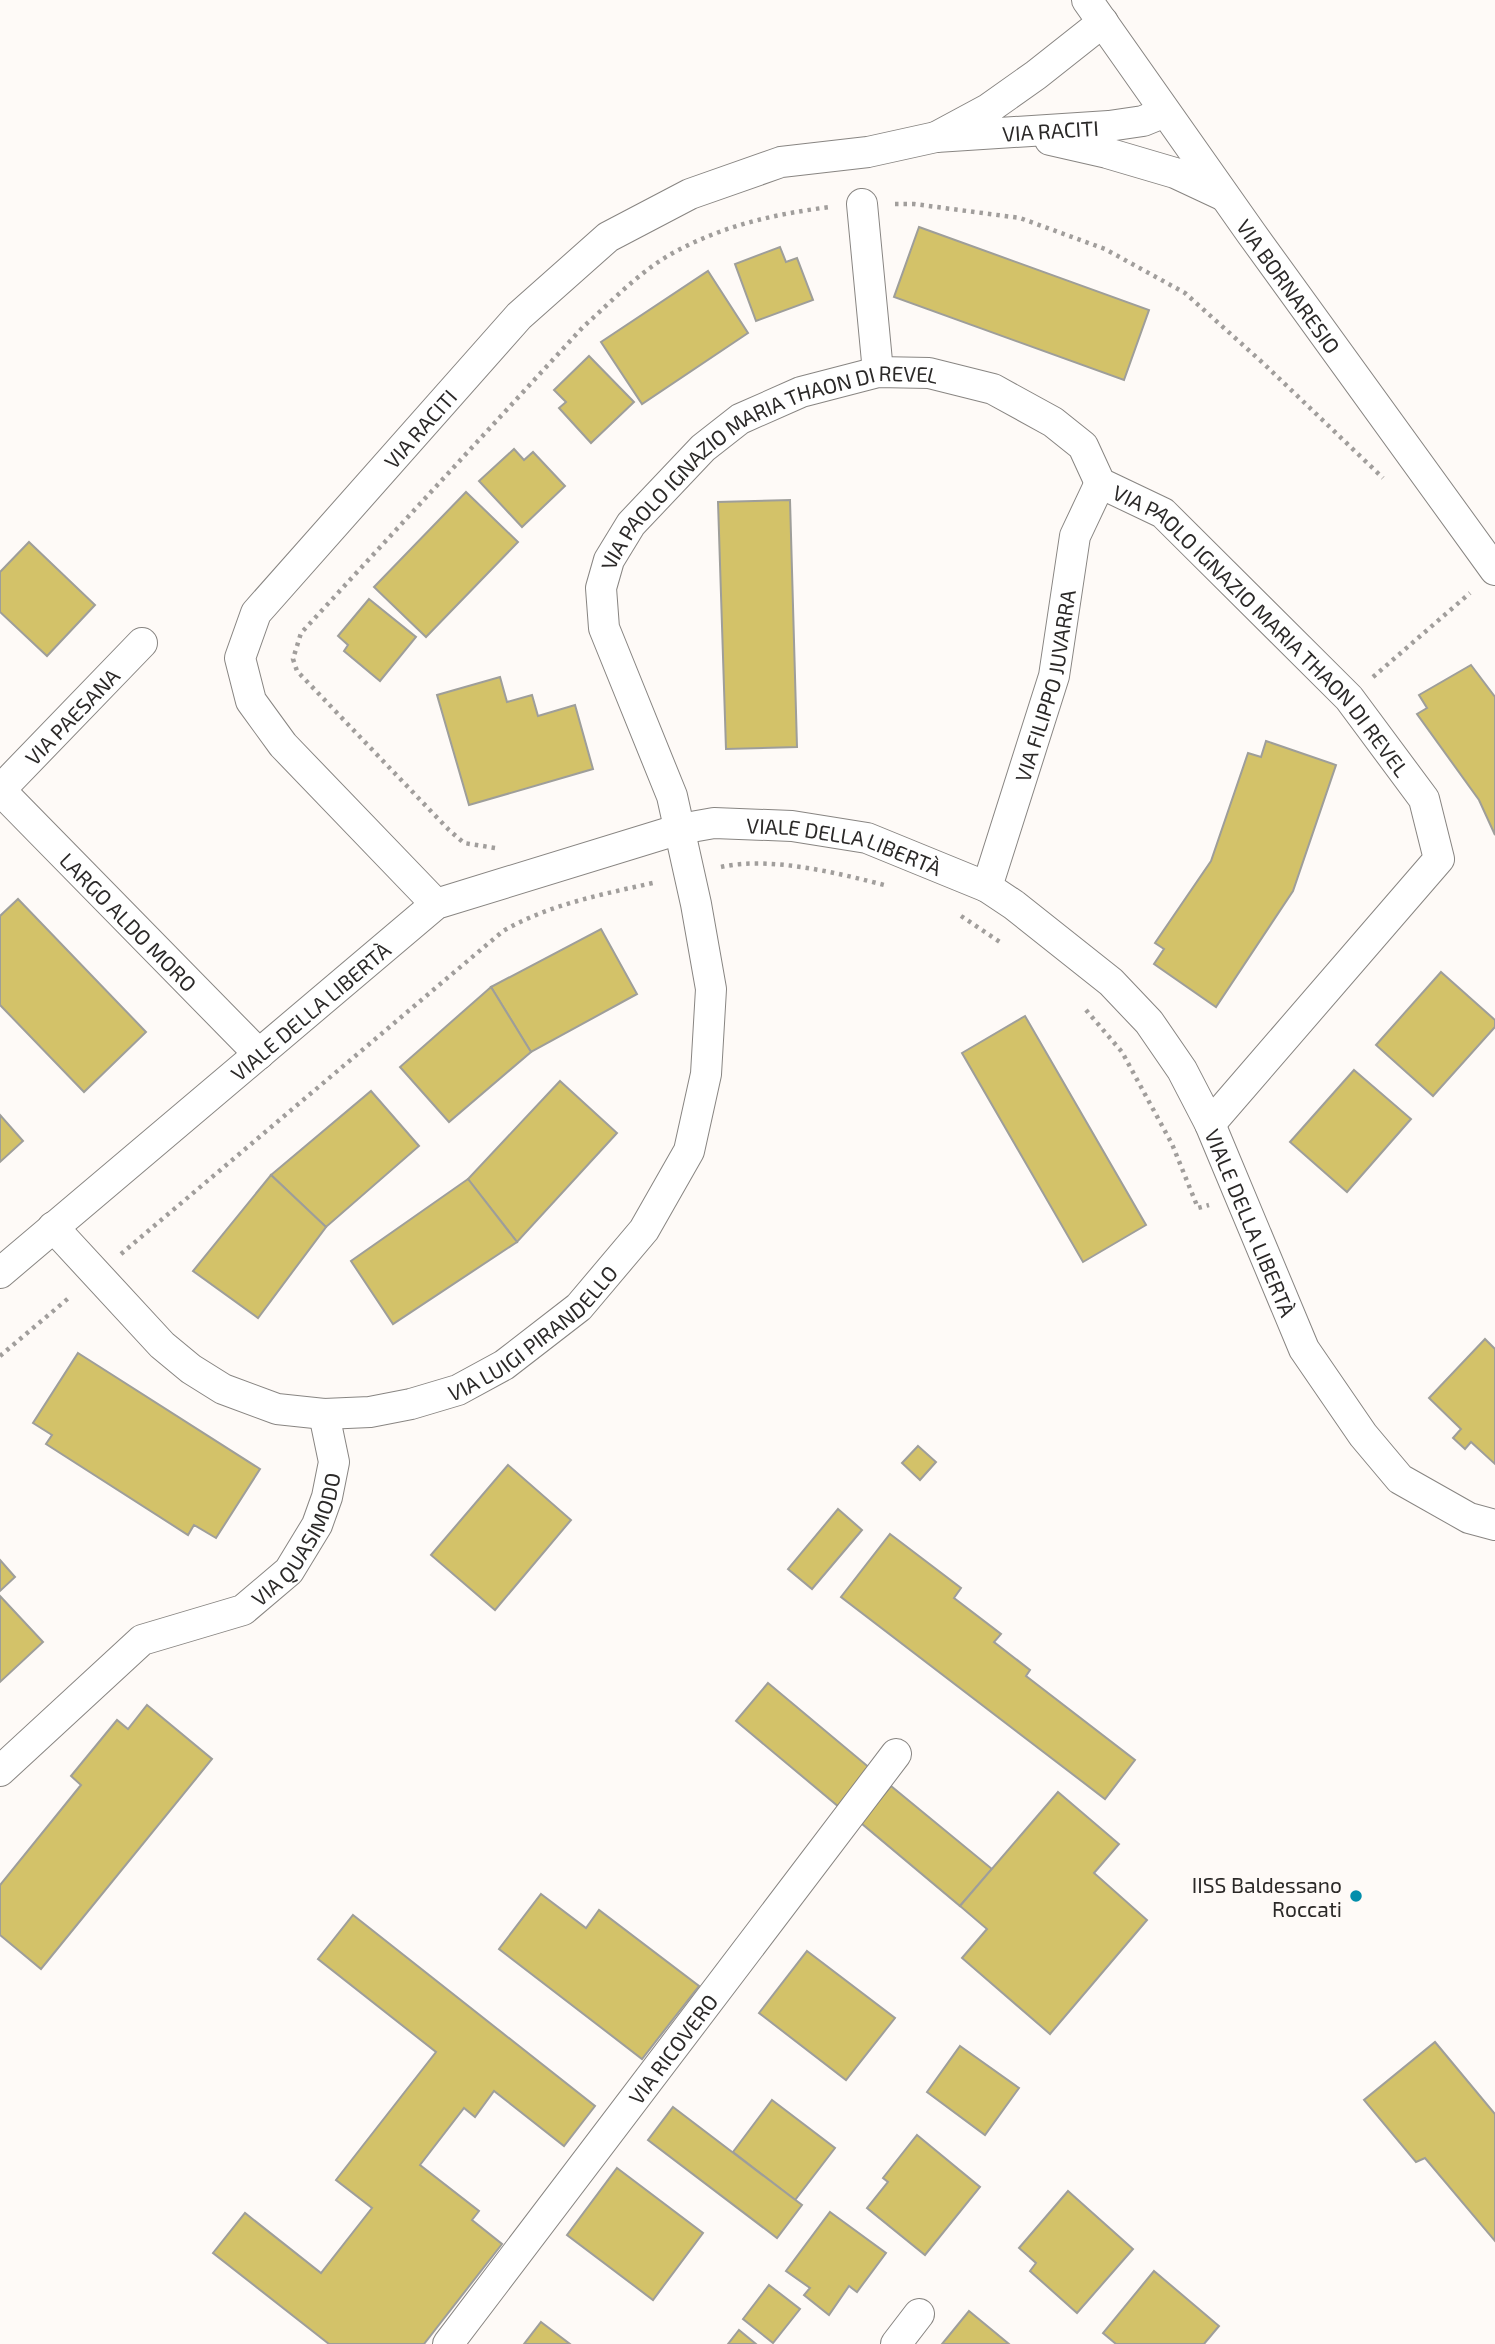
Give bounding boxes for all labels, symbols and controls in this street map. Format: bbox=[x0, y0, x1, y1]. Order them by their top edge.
street label: VIA RACITI bbox=[1001, 114, 1100, 145]
street label: VIA BORNARESIO bbox=[1232, 214, 1346, 358]
street label: VIA PAOLO IGNAZIO MARIA THAON DI REVEL bbox=[595, 360, 942, 572]
street label: VIA RACITI bbox=[378, 384, 461, 473]
street label: VIA PAOLO IGNAZIO MARIA THAON DI REVEL bbox=[1109, 479, 1415, 781]
street label: VIA FILIPPO JUVARRA bbox=[1009, 588, 1079, 785]
street label: VIA PAESANA bbox=[19, 662, 124, 769]
street label: VIALE DELLA LIBERTÀ bbox=[746, 812, 945, 880]
street label: LARGO ALDO MORO bbox=[55, 847, 202, 996]
street label: VIALE DELLA LIBERTÀ bbox=[225, 936, 395, 1085]
street label: VIALE DELLA LIBERTÀ bbox=[1201, 1125, 1301, 1320]
street label: VIA LUIGI PIRANDELLO bbox=[445, 1260, 622, 1405]
street label: VIA QUASIMODO bbox=[246, 1470, 344, 1610]
place label: IISS Baldessano Roccati bbox=[1192, 1872, 1342, 1921]
marker: IISS Baldessano Roccati bbox=[1348, 1888, 1364, 1904]
street label: VIA RICOVERO bbox=[623, 1989, 722, 2108]

